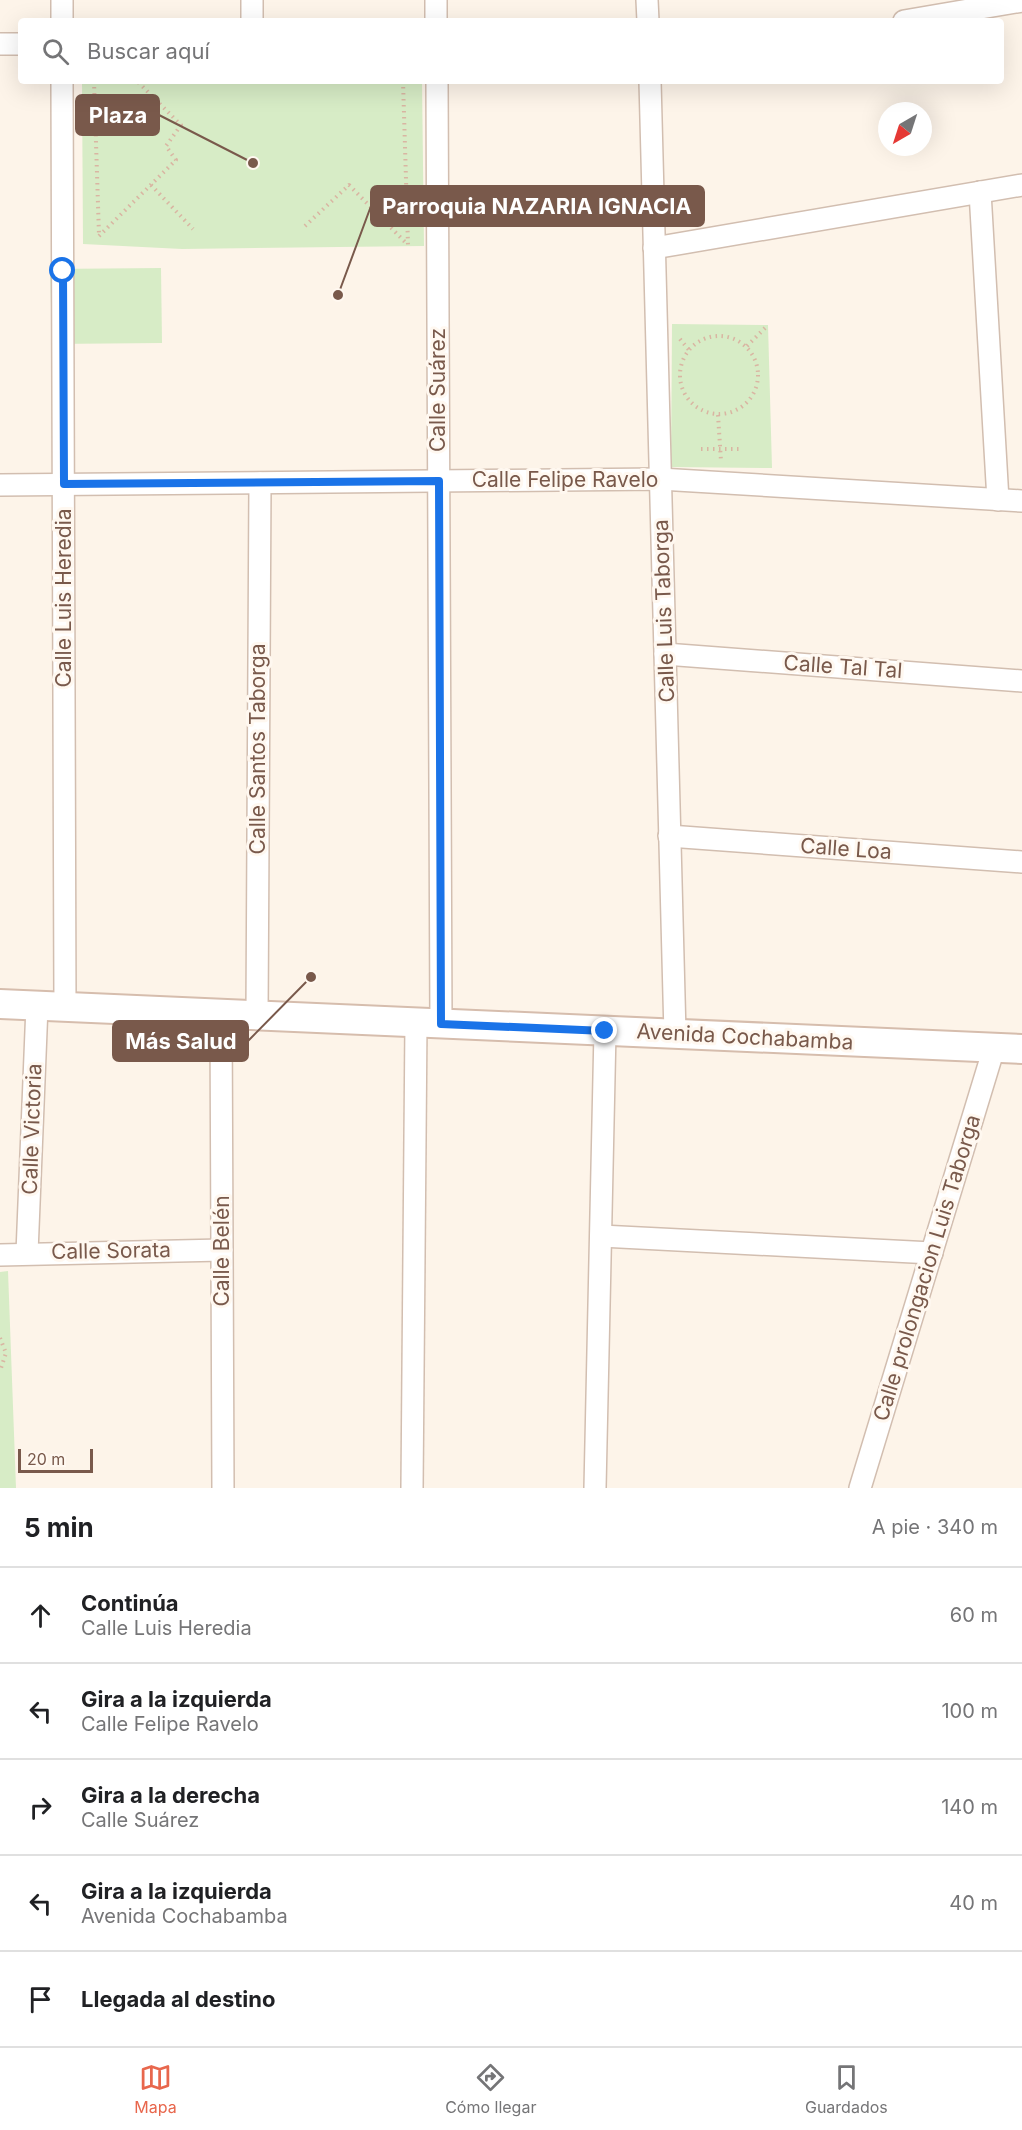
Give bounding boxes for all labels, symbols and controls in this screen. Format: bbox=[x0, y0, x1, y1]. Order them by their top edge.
search box bbox=[18, 18, 1004, 84]
icon: search bbox=[39, 35, 72, 68]
text: Buscar aquí bbox=[87, 38, 210, 64]
callout: Plaza bbox=[76, 95, 159, 135]
text: Plaza bbox=[89, 102, 147, 128]
north arrow bbox=[878, 102, 932, 156]
callout: Parroquia NAZARIA IGNACIA bbox=[371, 186, 704, 226]
text: Parroquia NAZARIA IGNACIA bbox=[382, 193, 692, 219]
route start bbox=[49, 257, 75, 283]
street label: Calle Suárez bbox=[425, 328, 450, 452]
street label: Calle Felipe Ravelo bbox=[472, 467, 658, 492]
street label: Calle Luis Heredia bbox=[51, 508, 76, 688]
street label: Calle Luis Taborga bbox=[648, 519, 679, 703]
street label: Calle Santos Taborga bbox=[245, 644, 270, 854]
street label: Calle Tal Tal bbox=[783, 650, 903, 683]
street label: Calle Loa bbox=[799, 833, 893, 864]
route end bbox=[591, 1017, 617, 1043]
street label: Avenida Cochabamba bbox=[636, 1018, 854, 1055]
callout: Más Salud bbox=[113, 1021, 248, 1061]
text: Más Salud bbox=[125, 1028, 237, 1054]
street label: Calle Victoria bbox=[17, 1063, 46, 1195]
street label: Calle prolongacion Luis Taborga bbox=[868, 1112, 985, 1424]
street label: Calle Belén bbox=[209, 1195, 234, 1307]
street label: Calle Sorata bbox=[51, 1237, 171, 1264]
scale bar bbox=[18, 1446, 93, 1474]
text: 20 m bbox=[27, 1449, 65, 1469]
text: 5 min bbox=[24, 1512, 94, 1543]
text: A pie · 340 m bbox=[872, 1515, 998, 1539]
text: Continúa bbox=[81, 1590, 179, 1616]
icon: ahead bbox=[24, 1599, 57, 1632]
text: 60 m bbox=[950, 1603, 998, 1627]
text: Calle Luis Heredia bbox=[81, 1616, 252, 1640]
text: Gira a la izquierda bbox=[81, 1686, 272, 1712]
icon: left bbox=[24, 1695, 57, 1728]
text: 100 m bbox=[941, 1699, 998, 1723]
text: Calle Felipe Ravelo bbox=[81, 1712, 259, 1736]
text: Gira a la derecha bbox=[81, 1782, 260, 1808]
icon: right bbox=[24, 1791, 57, 1824]
text: 140 m bbox=[941, 1795, 998, 1819]
text: Calle Suárez bbox=[81, 1808, 199, 1832]
text: Gira a la izquierda bbox=[81, 1878, 272, 1904]
icon: left bbox=[24, 1887, 57, 1920]
text: 40 m bbox=[949, 1891, 998, 1915]
text: Avenida Cochabamba bbox=[81, 1904, 288, 1928]
icon: arrive bbox=[24, 1983, 57, 2016]
text: Llegada al destino bbox=[81, 1986, 275, 2012]
tab: Mapa bbox=[134, 2061, 177, 2117]
tab: Cómo llegar bbox=[445, 2061, 536, 2117]
tab: Guardados bbox=[805, 2061, 888, 2117]

